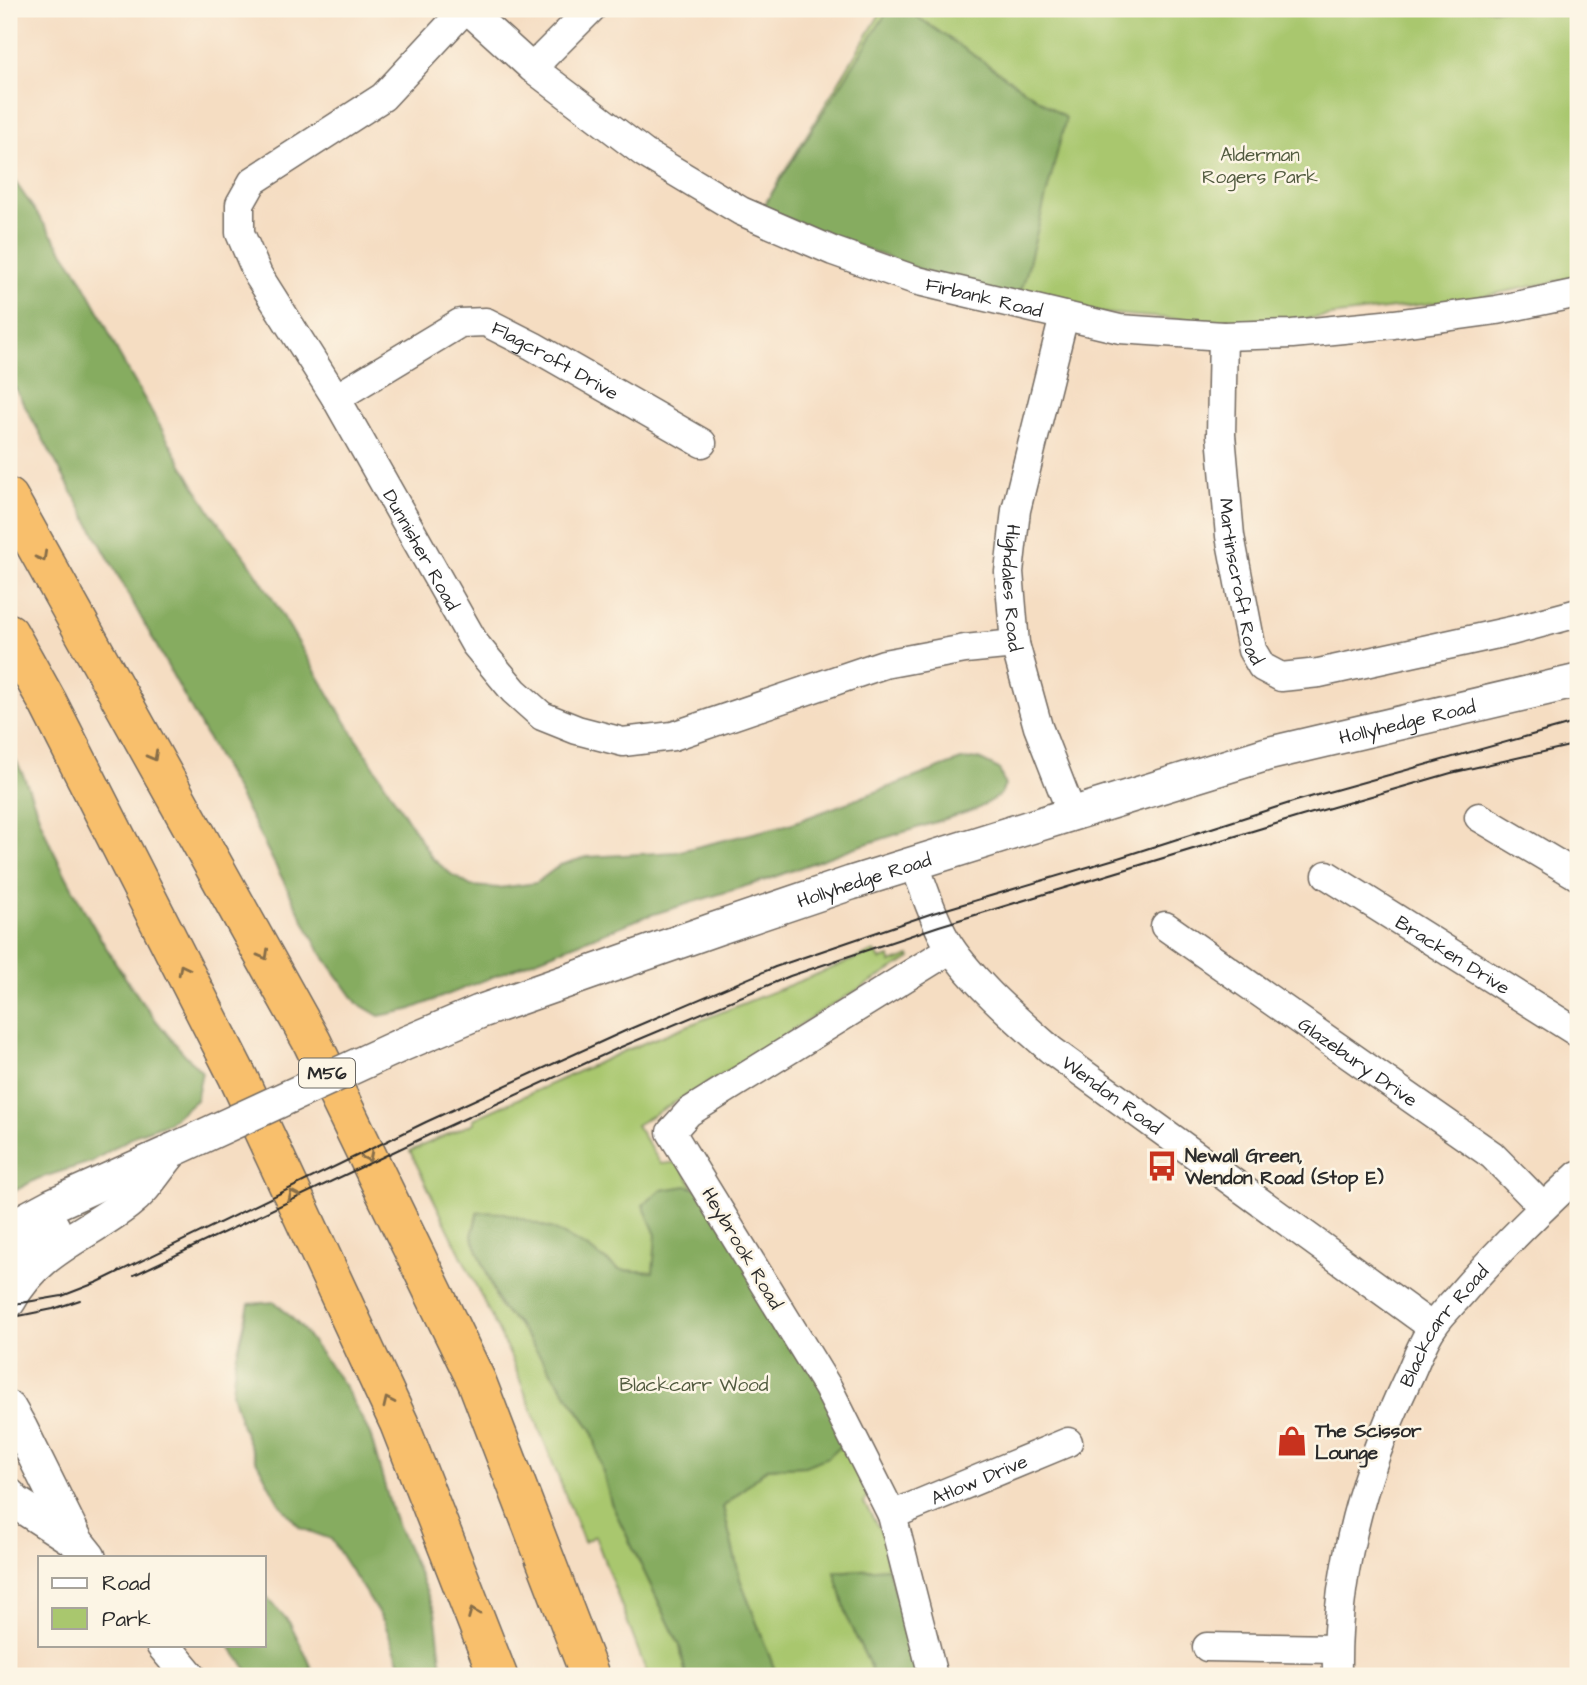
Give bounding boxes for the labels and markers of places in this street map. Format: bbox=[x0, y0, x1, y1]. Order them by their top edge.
place label: Newall Green, Wendon Road (Stop E) bbox=[1184, 1143, 1384, 1192]
bus stop icon: Newall Green, Wendon Road (Stop E) bbox=[1145, 1149, 1179, 1183]
place label: The Scissor Lounge bbox=[1314, 1418, 1422, 1468]
shop icon: The Scissor Lounge bbox=[1275, 1424, 1309, 1458]

